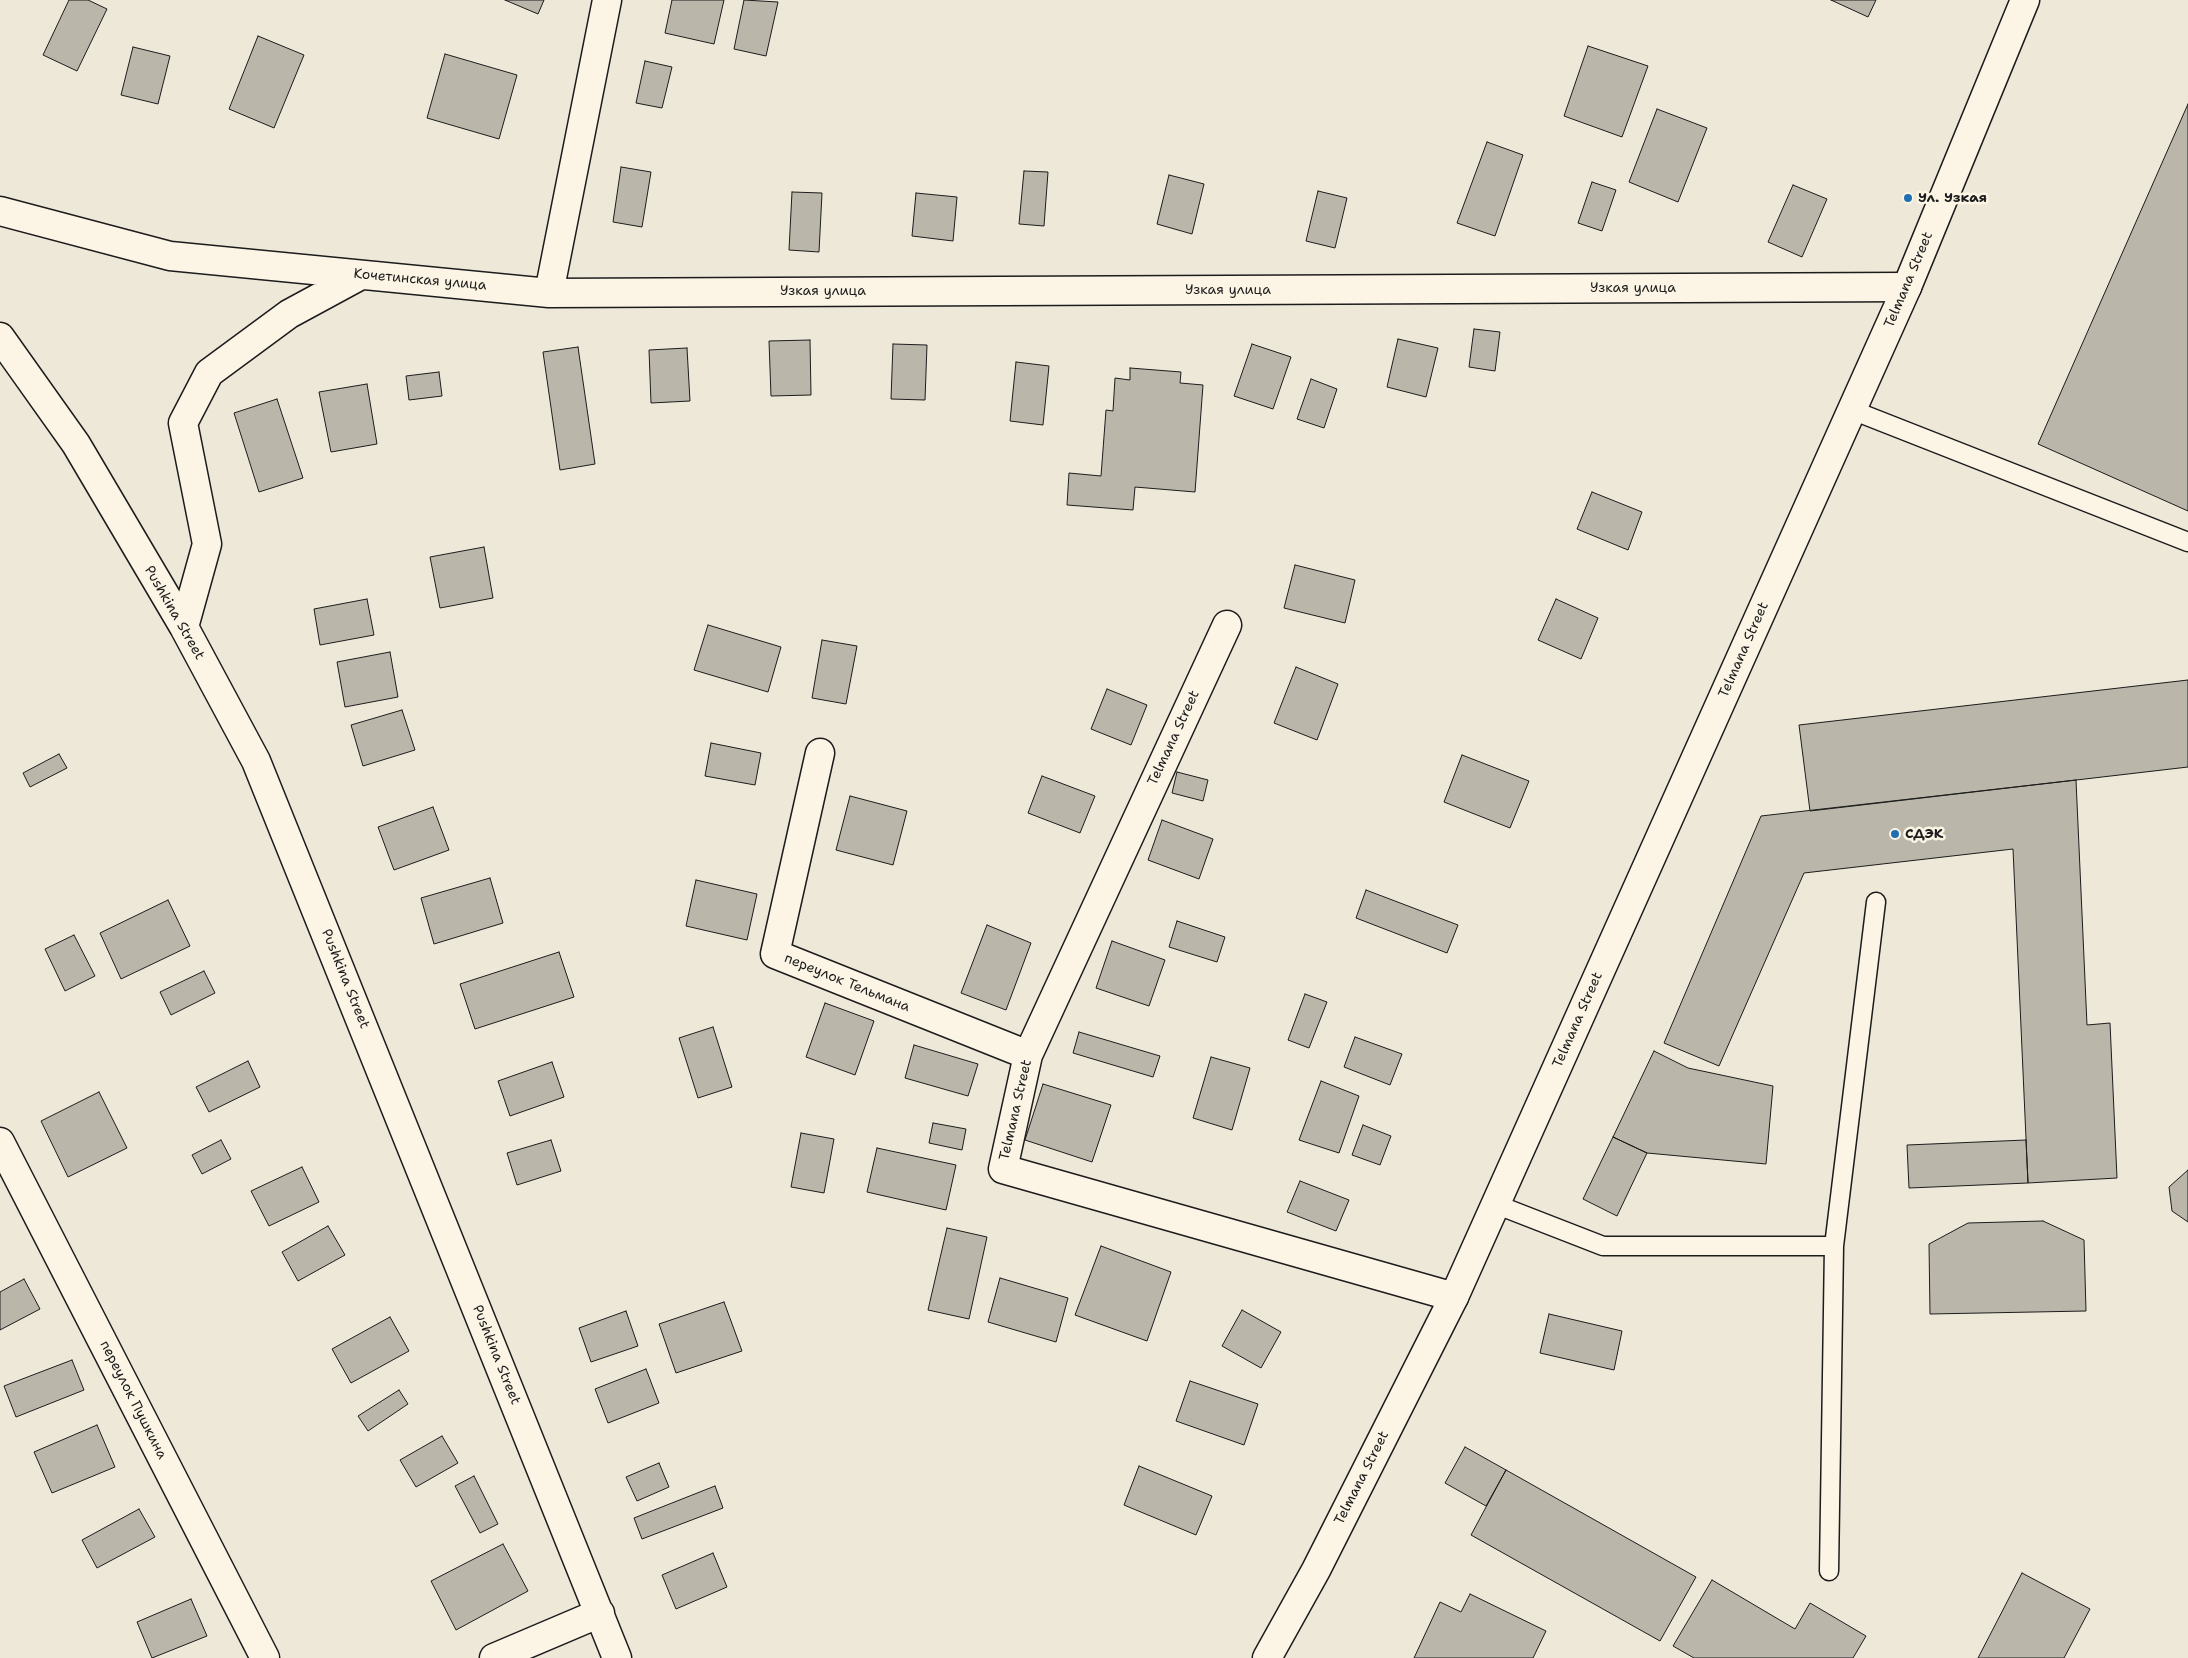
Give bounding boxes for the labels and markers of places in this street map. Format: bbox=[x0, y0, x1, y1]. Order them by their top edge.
place label: Ул. Узкая bbox=[1918, 190, 1987, 206]
marker: Ул. Узкая bbox=[1902, 192, 1914, 204]
place label: СДЭК bbox=[1905, 826, 1943, 842]
marker: СДЭК bbox=[1889, 828, 1901, 840]

